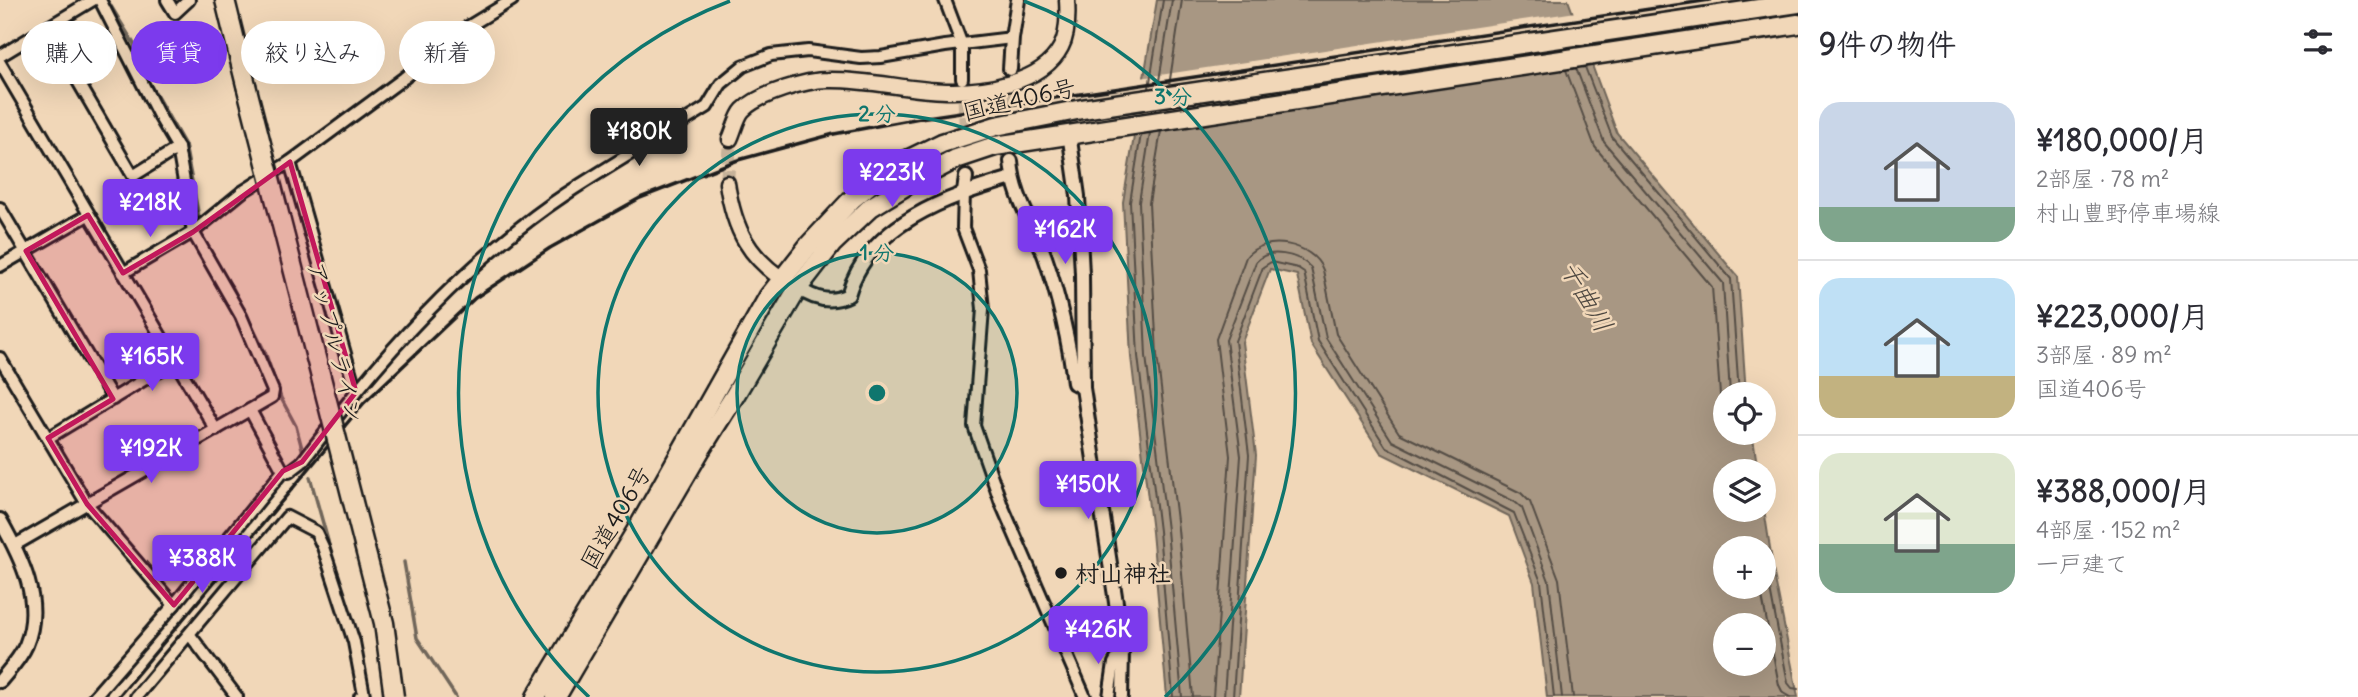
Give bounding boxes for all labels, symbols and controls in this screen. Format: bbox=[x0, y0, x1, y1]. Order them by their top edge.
chip: 購入 bbox=[21, 21, 117, 84]
chip: 賃貸 bbox=[131, 21, 227, 84]
chip: 絞り込み bbox=[241, 21, 385, 84]
chip: 新着 bbox=[399, 21, 495, 84]
icon: filters bbox=[2299, 23, 2337, 61]
text: 9件の物件 bbox=[1819, 25, 1956, 63]
street label: 国道406号 bbox=[959, 71, 1079, 127]
text: 3 分 bbox=[1154, 83, 1192, 110]
text: 2 分 bbox=[858, 100, 896, 127]
pin: ¥180K bbox=[590, 108, 688, 168]
text: ¥180K bbox=[606, 116, 672, 145]
text: ¥180,000/月 bbox=[2036, 121, 2209, 159]
icon: home bbox=[1875, 130, 1959, 214]
pin: ¥223K bbox=[843, 150, 941, 209]
text: ¥223K bbox=[859, 157, 925, 186]
text: 2部屋 · 78 m² bbox=[2036, 164, 2169, 193]
pin: ¥218K bbox=[101, 180, 199, 239]
text: ¥218K bbox=[119, 187, 181, 216]
text: 村山豊野停車場線 bbox=[2036, 198, 2220, 227]
pin: ¥162K bbox=[1016, 206, 1114, 266]
text: ¥162K bbox=[1034, 214, 1096, 243]
text: 1 分 bbox=[860, 239, 894, 266]
water label: 千曲川 bbox=[1553, 254, 1621, 338]
street label: アップルライン bbox=[301, 258, 371, 426]
text: ¥223,000/月 bbox=[2036, 297, 2210, 335]
icon: home bbox=[1875, 306, 1959, 390]
pin: ¥165K bbox=[103, 334, 201, 393]
text: 3部屋 · 89 m² bbox=[2036, 340, 2172, 369]
text: ¥165K bbox=[120, 341, 184, 370]
text: 国道406号 bbox=[2036, 374, 2147, 403]
centre of rings bbox=[865, 381, 889, 405]
map controls bbox=[1713, 382, 1776, 676]
button: locate bbox=[1713, 382, 1776, 445]
pin: ¥192K bbox=[102, 426, 200, 485]
text: ¥192K bbox=[120, 433, 182, 462]
street label: 国道406号 bbox=[573, 459, 657, 575]
button: layers bbox=[1713, 459, 1776, 522]
pin: ¥150K bbox=[1039, 462, 1137, 521]
text: ¥150K bbox=[1055, 469, 1121, 498]
text: ¥388,000/月 bbox=[2036, 472, 2211, 510]
icon: home bbox=[1875, 481, 1959, 565]
text: 4部屋 · 152 m² bbox=[2036, 515, 2181, 544]
pin: ¥388K bbox=[153, 536, 251, 595]
button: + bbox=[1713, 536, 1776, 599]
text: ¥388K bbox=[168, 543, 236, 572]
text: 一戸建て bbox=[2036, 549, 2128, 578]
place label: 村山神社 bbox=[1075, 558, 1171, 588]
marker: 村山神社 bbox=[1053, 565, 1069, 581]
pin: ¥426K bbox=[1049, 606, 1147, 666]
button: − bbox=[1713, 613, 1776, 676]
text: ¥426K bbox=[1065, 614, 1131, 643]

